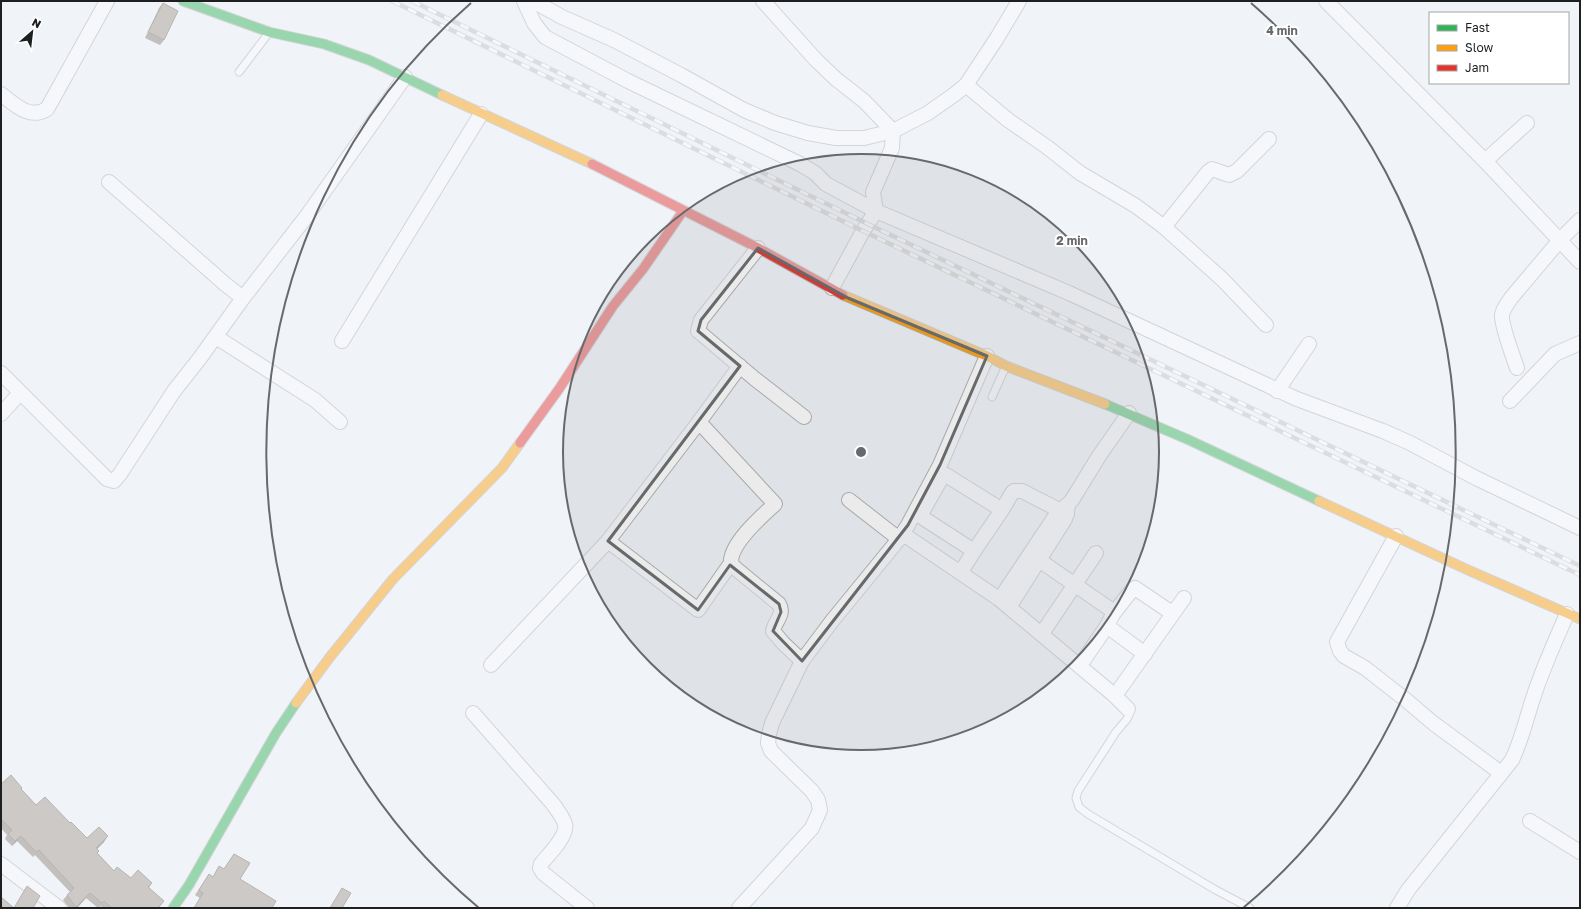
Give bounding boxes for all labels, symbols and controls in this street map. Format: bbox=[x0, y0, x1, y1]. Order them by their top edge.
north arrow bbox=[12, 12, 52, 52]
legend bbox=[1429, 12, 1569, 84]
text: N bbox=[30, 15, 44, 30]
text: Fast bbox=[1465, 20, 1490, 35]
text: 4 min bbox=[1266, 23, 1298, 38]
text: Slow bbox=[1465, 40, 1493, 55]
text: Jam bbox=[1465, 60, 1489, 75]
text: 2 min bbox=[1056, 233, 1088, 248]
centre of rings bbox=[854, 445, 868, 459]

